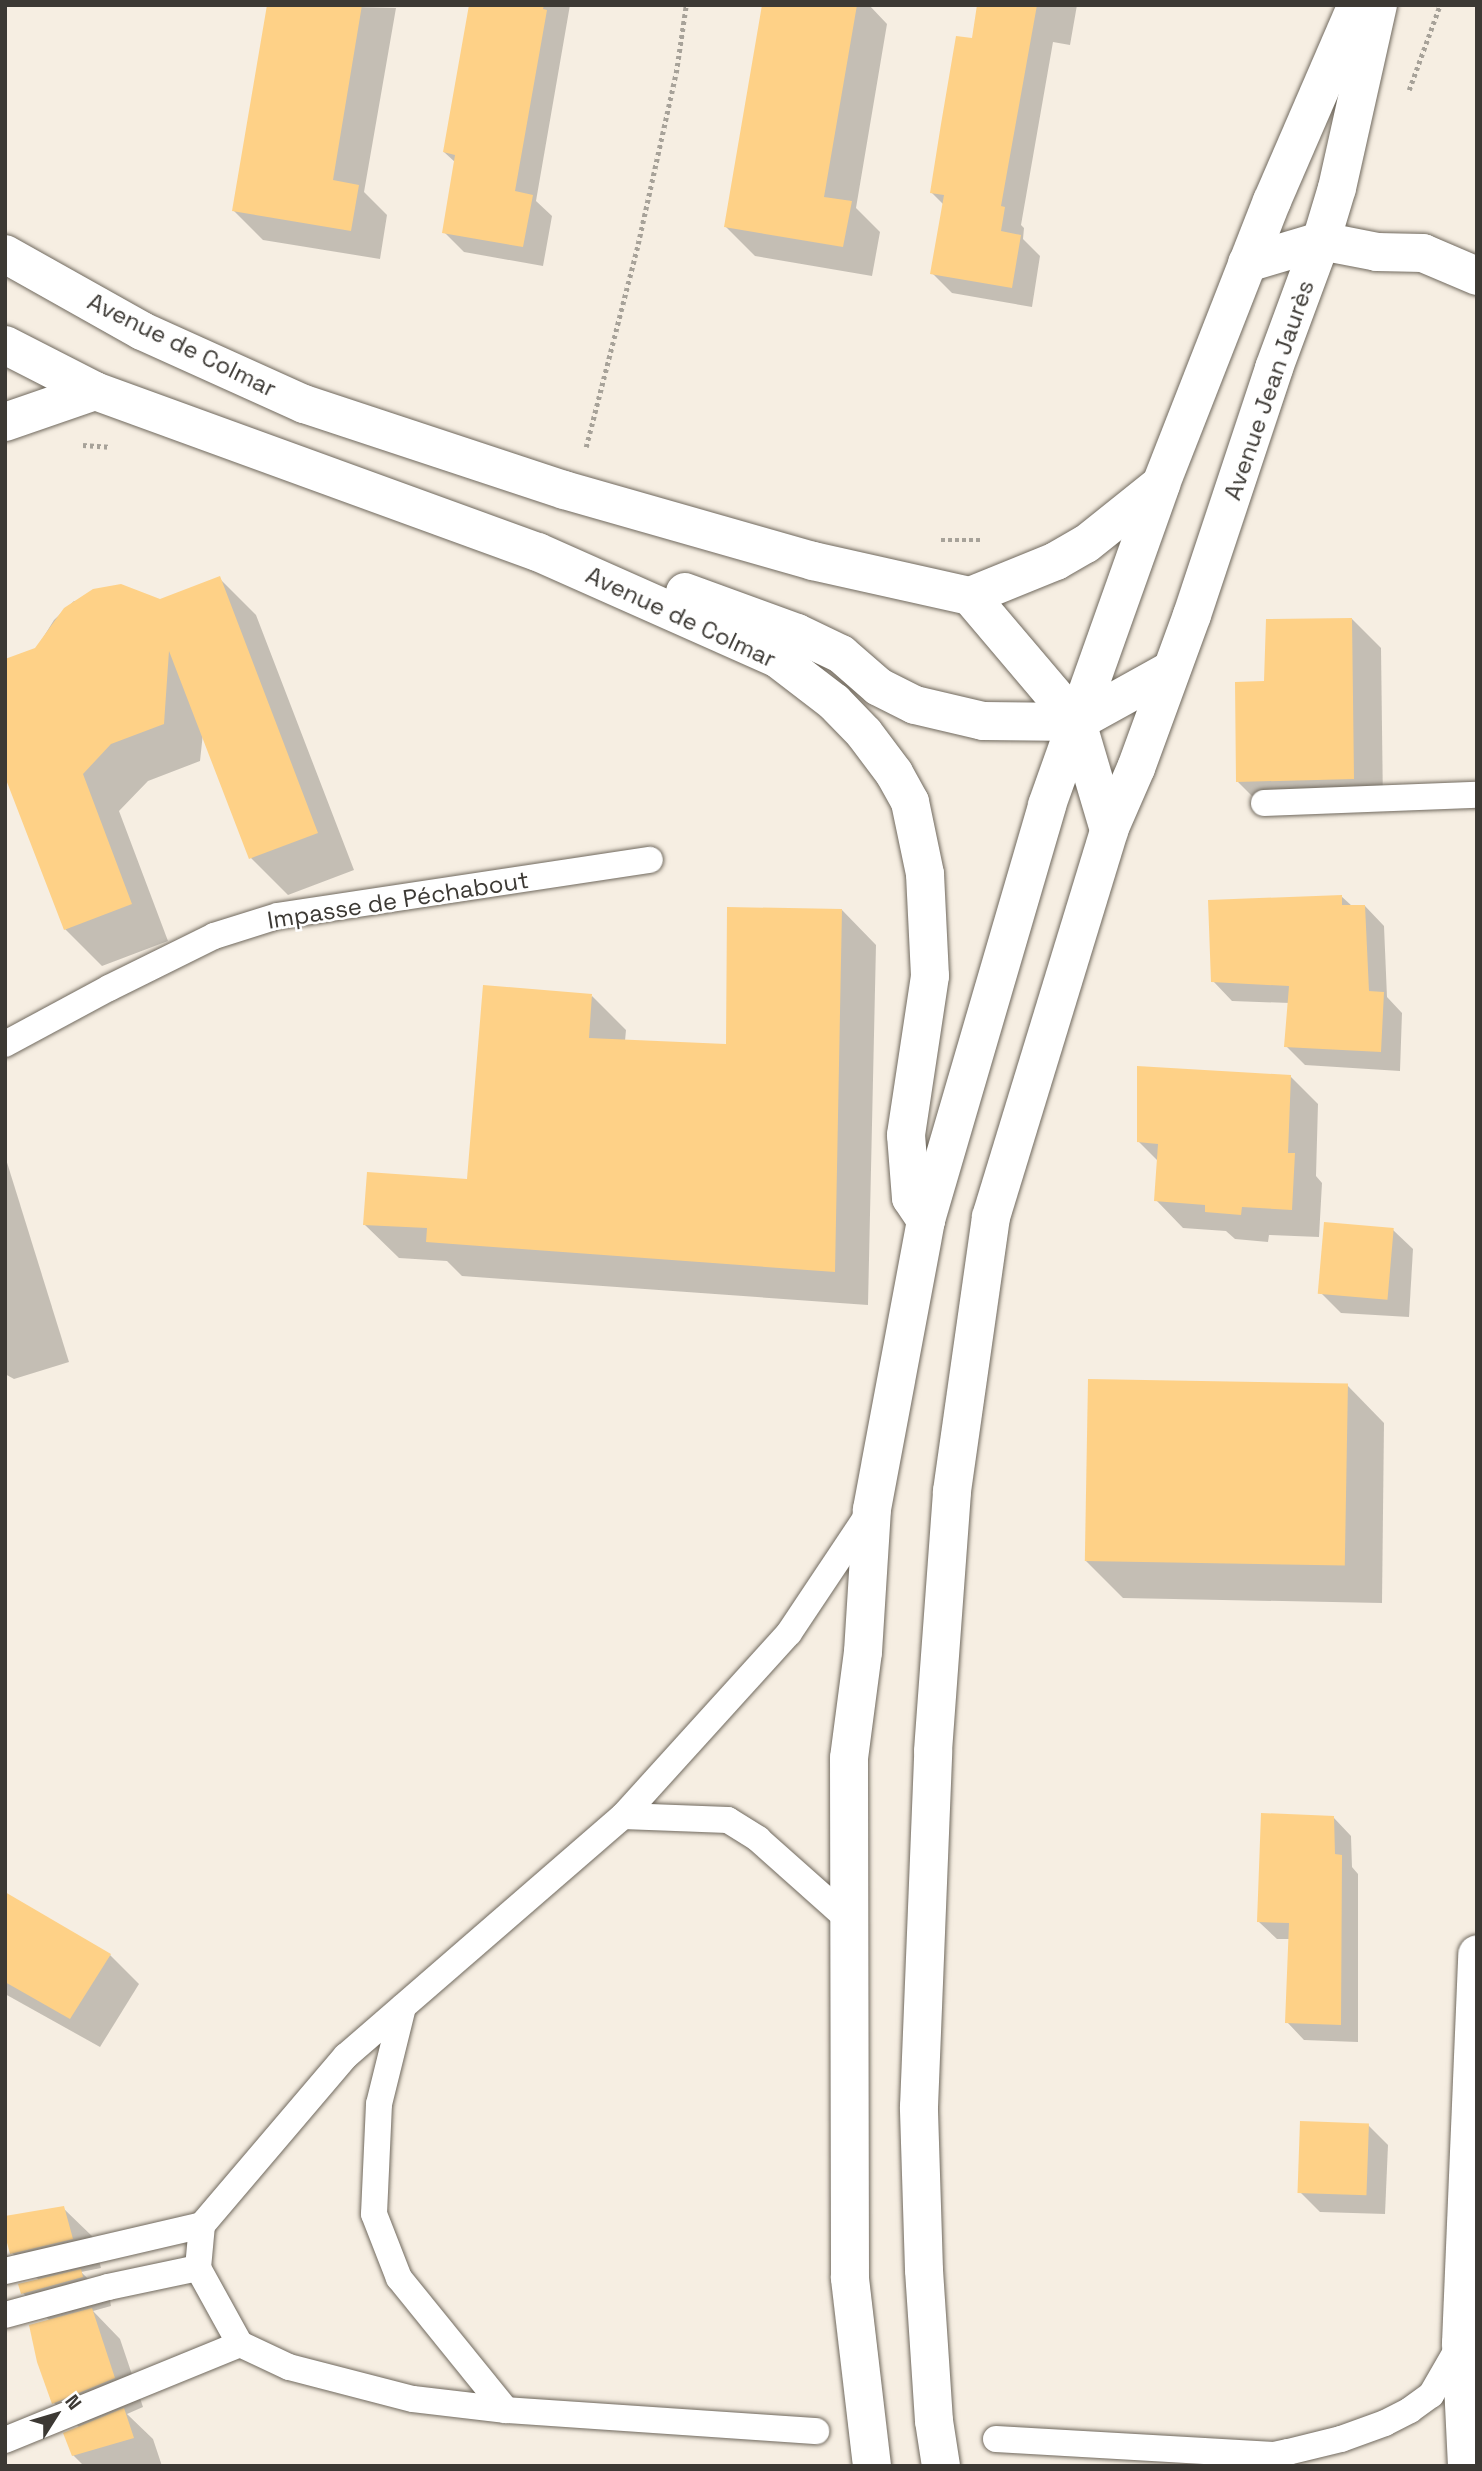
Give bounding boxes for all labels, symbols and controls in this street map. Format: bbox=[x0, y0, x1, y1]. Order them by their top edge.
street label: Avenue Jean Jaurès bbox=[1218, 276, 1320, 504]
street label: Avenue de Colmar bbox=[83, 287, 281, 403]
street label: Avenue de Colmar bbox=[581, 560, 781, 674]
street label: Impasse de Péchabout bbox=[265, 865, 531, 935]
north arrow bbox=[21, 2380, 91, 2450]
text: N bbox=[59, 2389, 87, 2415]

